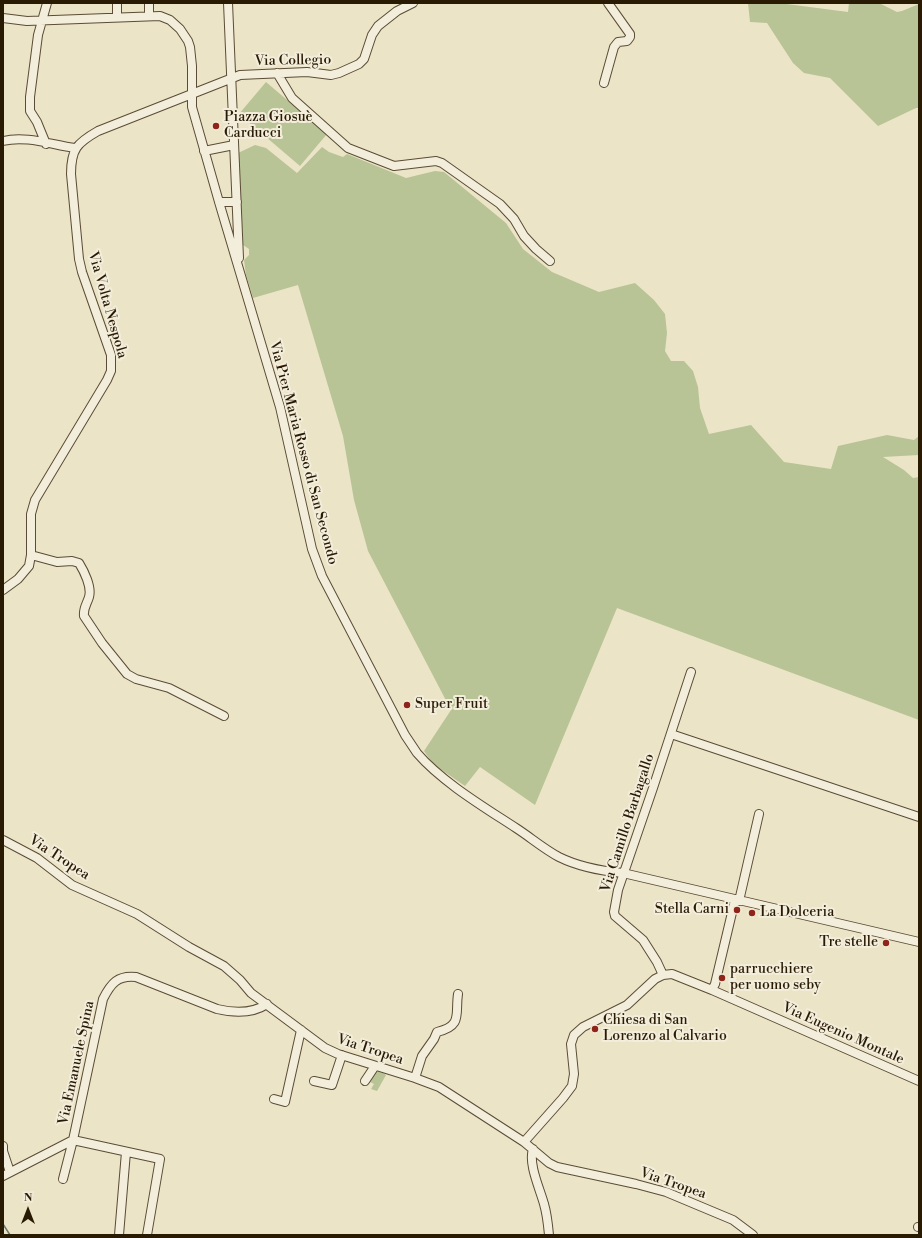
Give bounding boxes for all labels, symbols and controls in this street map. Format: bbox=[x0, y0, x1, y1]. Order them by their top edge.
street label: Via Collegio bbox=[255, 52, 331, 70]
place label: Piazza Giosuè Carducci bbox=[224, 110, 313, 142]
marker: Piazza Giosuè Carducci bbox=[211, 121, 221, 131]
street label: Via Volta Nespola bbox=[84, 250, 130, 360]
street label: Via Pier Maria Rosso di San Secondo bbox=[265, 339, 341, 567]
place label: Super Fruit bbox=[415, 697, 488, 713]
marker: Super Fruit bbox=[402, 700, 412, 710]
street label: Via Camillo Barbagallo bbox=[598, 752, 658, 894]
street label: Via Tropea bbox=[25, 832, 93, 884]
place label: Stella Carni bbox=[655, 902, 729, 918]
marker: Stella Carni bbox=[732, 905, 742, 915]
place label: La Dolceria bbox=[760, 905, 834, 921]
marker: La Dolceria bbox=[747, 908, 757, 918]
place label: Tre stelle bbox=[819, 935, 878, 951]
marker: Tre stelle bbox=[881, 938, 891, 948]
place label: parrucchiere per uomo seby bbox=[730, 962, 821, 994]
marker: parrucchiere per uomo seby bbox=[717, 973, 727, 983]
street label: Via Emanuele Spina bbox=[56, 999, 98, 1127]
street label: Via Eugenio Montale bbox=[780, 1000, 906, 1068]
place label: Chiesa di San Lorenzo al Calvario bbox=[603, 1013, 727, 1046]
marker: Chiesa di San Lorenzo al Calvario bbox=[590, 1024, 600, 1034]
street label: Via Tropea bbox=[335, 1031, 405, 1069]
street label: Via Tropea bbox=[638, 1165, 708, 1203]
north arrow bbox=[8, 1190, 48, 1230]
text: N bbox=[24, 1191, 32, 1205]

